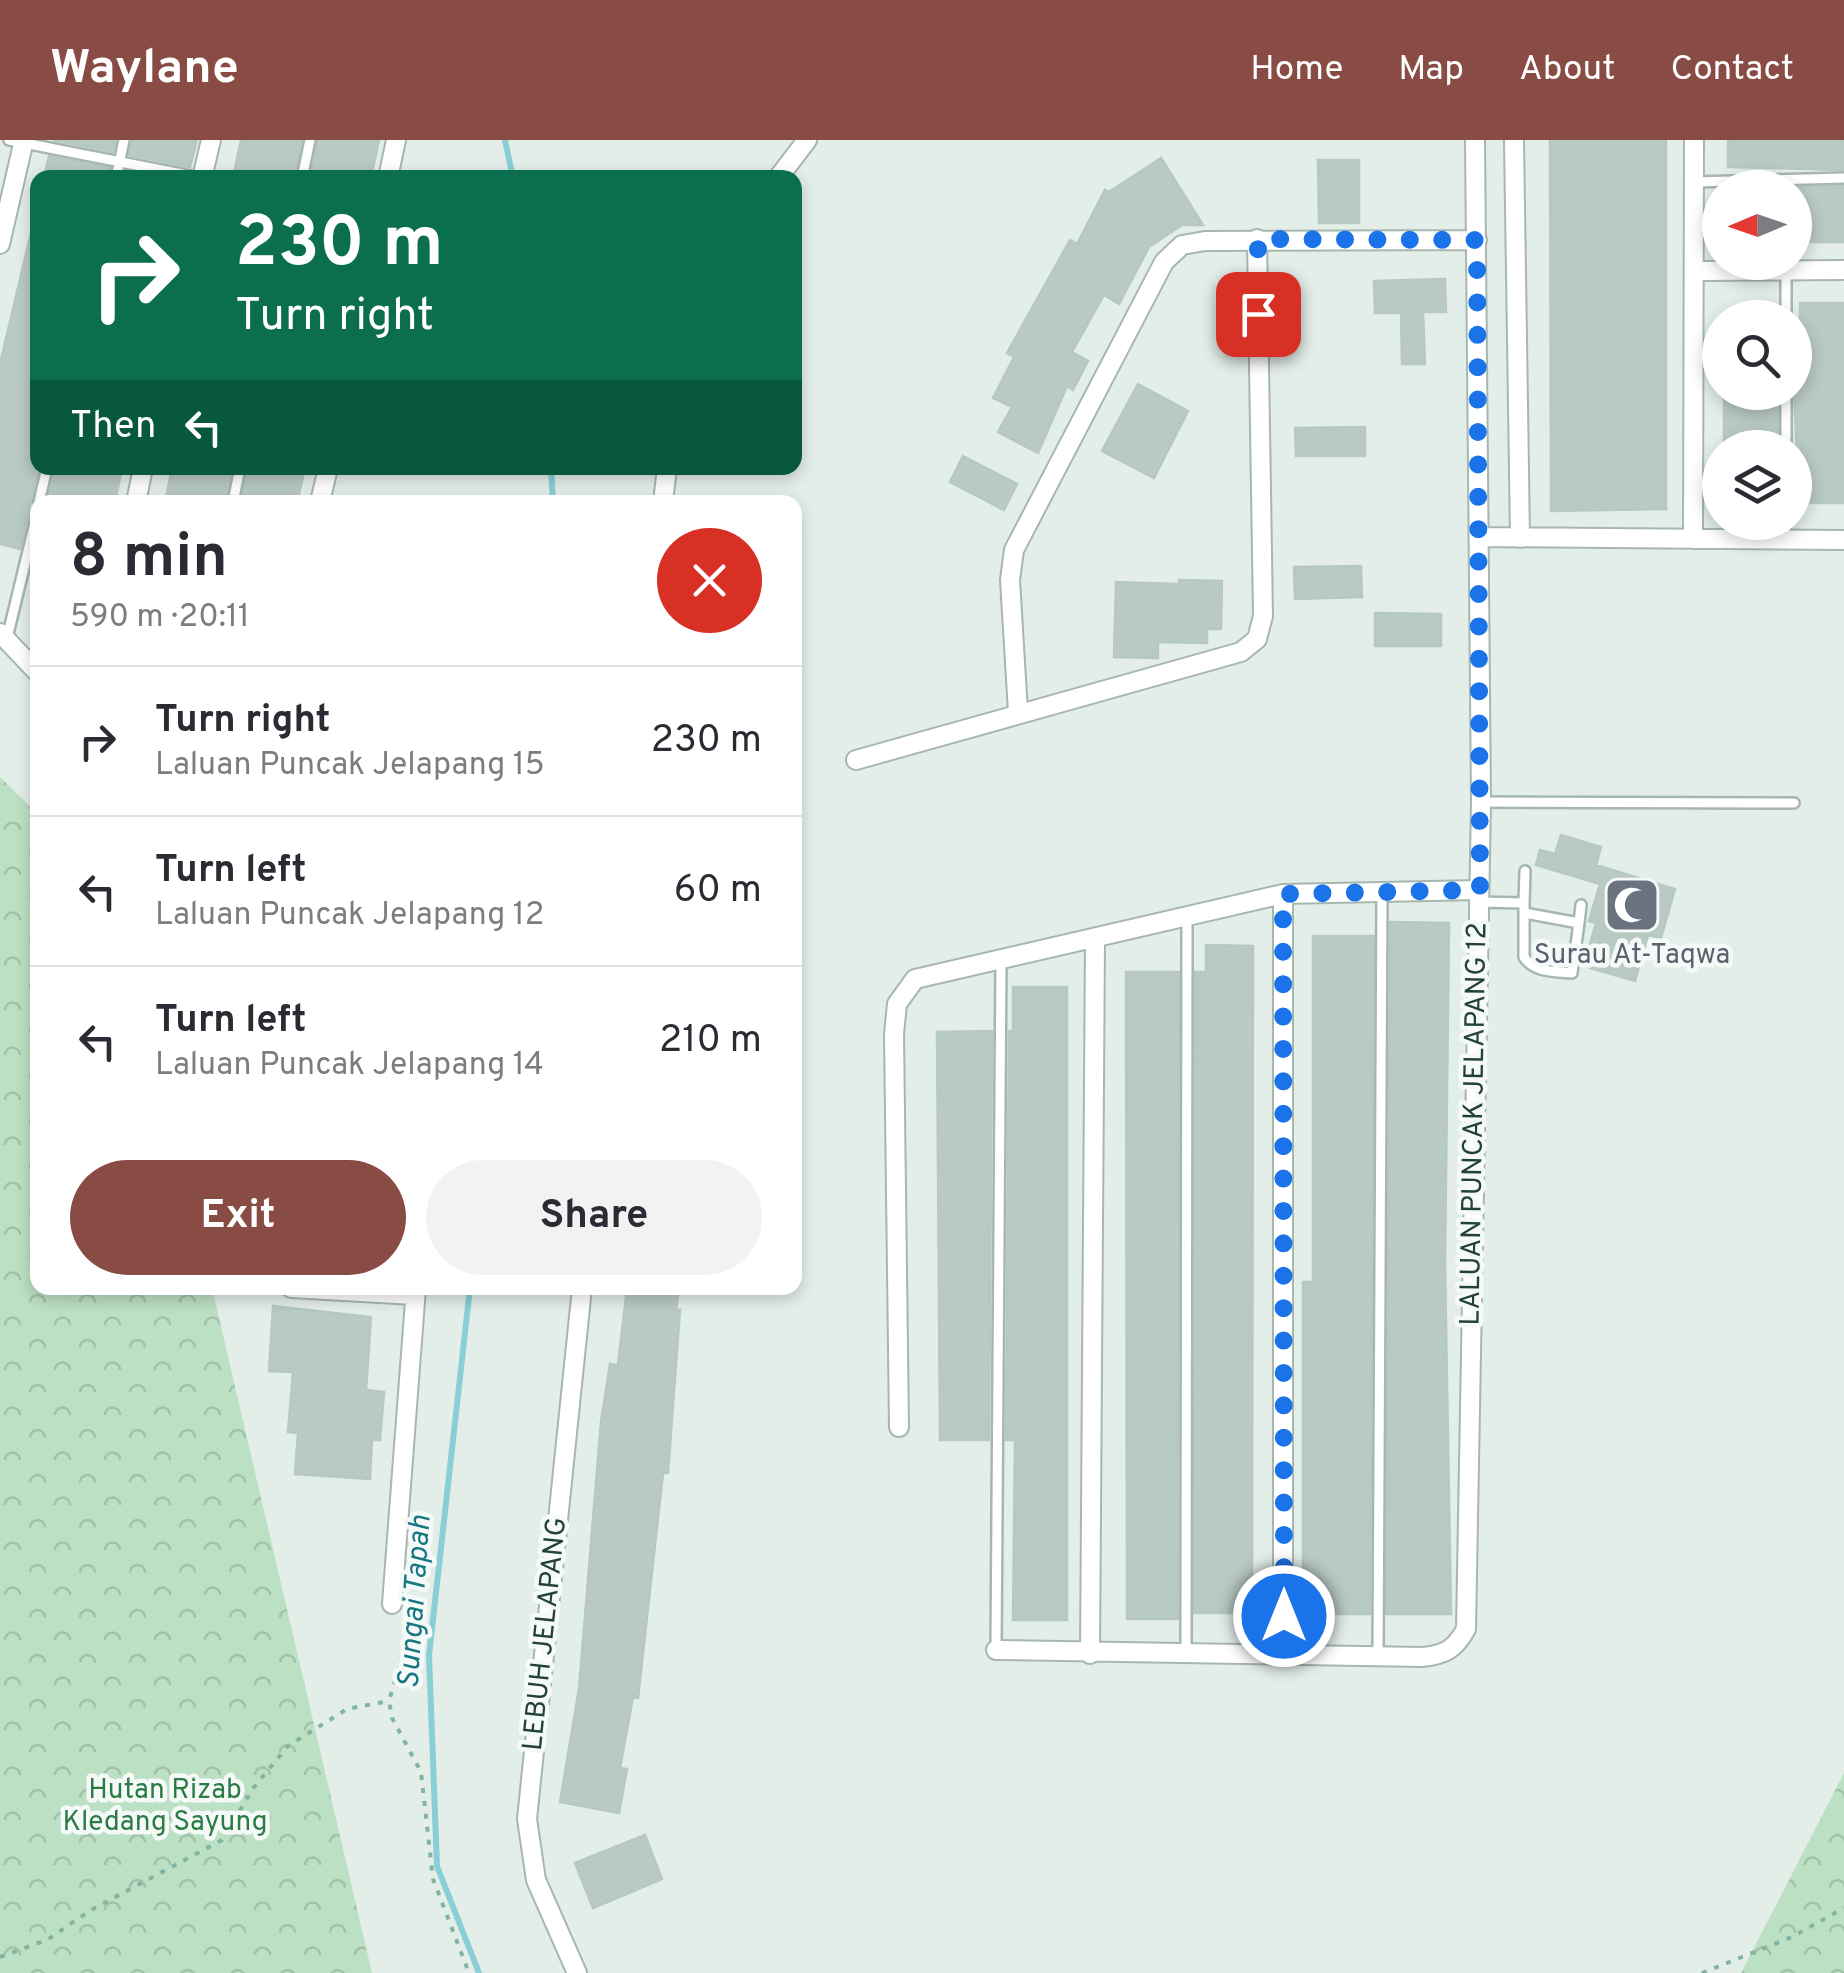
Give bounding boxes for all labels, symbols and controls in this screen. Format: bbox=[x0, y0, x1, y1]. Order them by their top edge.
text: Waylane bbox=[50, 40, 239, 100]
text: Home bbox=[1250, 48, 1343, 92]
text: Map bbox=[1398, 48, 1464, 92]
text: About bbox=[1519, 48, 1615, 92]
text: Contact bbox=[1670, 48, 1794, 92]
north arrow bbox=[1702, 170, 1812, 280]
map controls bbox=[1702, 170, 1812, 540]
text: 230 m bbox=[235, 202, 444, 291]
icon: right bbox=[70, 210, 200, 340]
pin bbox=[1216, 272, 1301, 357]
icon: arrive bbox=[1231, 287, 1286, 342]
text: Turn right bbox=[235, 289, 434, 346]
button: search bbox=[1702, 300, 1812, 410]
icon: left bbox=[176, 400, 231, 455]
text: Then bbox=[70, 403, 156, 452]
button: layers bbox=[1702, 430, 1812, 540]
text: 8 min bbox=[70, 522, 228, 598]
button: close bbox=[657, 528, 762, 633]
text: 590 m · 20:11 bbox=[70, 598, 250, 638]
text: Turn right bbox=[155, 697, 330, 746]
icon: right bbox=[70, 714, 125, 769]
text: 230 m bbox=[651, 717, 762, 766]
text: Laluan Puncak Jelapang 15 bbox=[155, 746, 545, 786]
text: Turn left bbox=[155, 847, 307, 896]
icon: left bbox=[70, 864, 125, 919]
text: 60 m bbox=[674, 867, 762, 916]
mosque icon: Surau At-Taqwa bbox=[1602, 875, 1662, 935]
text: Laluan Puncak Jelapang 12 bbox=[155, 896, 544, 936]
street label: LALUAN PUNCAK JELAPANG 12 bbox=[1453, 922, 1497, 1326]
place label: Surau At-Taqwa bbox=[1534, 938, 1730, 974]
text: Turn left bbox=[155, 997, 307, 1046]
icon: left bbox=[70, 1014, 125, 1069]
text: 210 m bbox=[659, 1017, 762, 1066]
text: Laluan Puncak Jelapang 14 bbox=[155, 1046, 544, 1086]
button: Exit bbox=[70, 1160, 406, 1275]
button: Share bbox=[426, 1160, 762, 1275]
water label: Sungai Tapah bbox=[391, 1514, 441, 1690]
street label: LEBUH JELAPANG bbox=[516, 1515, 576, 1753]
position arrow bbox=[1232, 1564, 1336, 1668]
park label: Hutan Rizab Kledang Sayung bbox=[63, 1773, 267, 1841]

